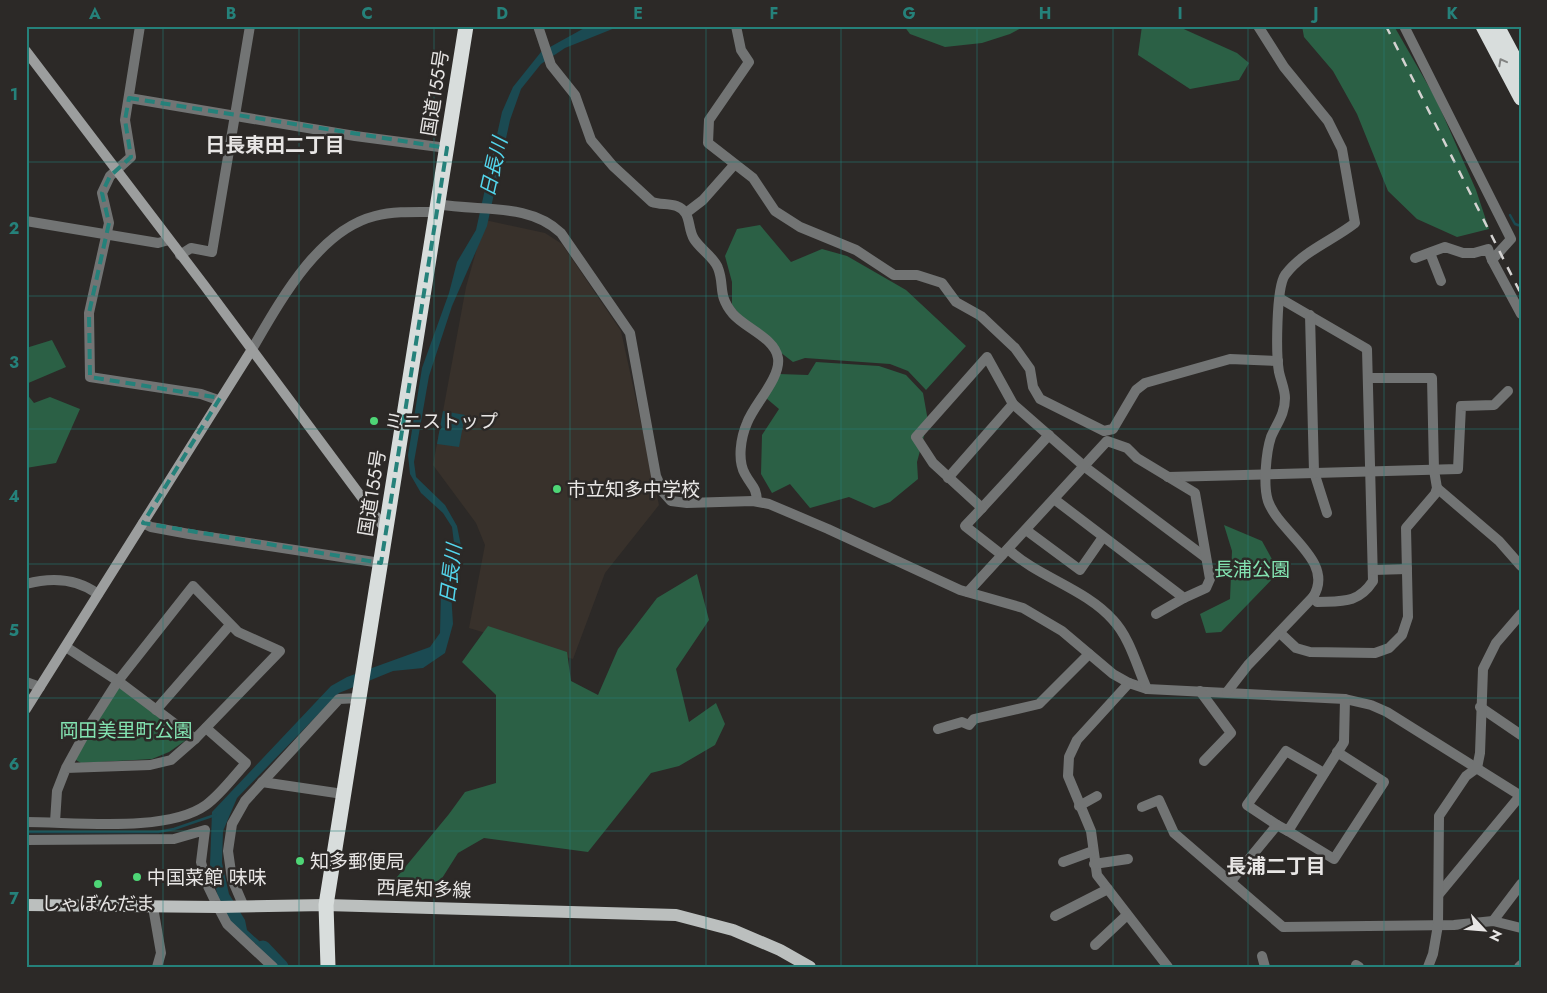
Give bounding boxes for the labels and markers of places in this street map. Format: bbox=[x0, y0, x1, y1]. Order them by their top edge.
place label: ミニストップ bbox=[384, 408, 498, 435]
marker: ミニストップ bbox=[368, 415, 380, 427]
place label: 市立知多中学校 bbox=[567, 476, 700, 503]
marker: 市立知多中学校 bbox=[551, 483, 563, 495]
place label: 知多郵便局 bbox=[310, 848, 405, 875]
marker: 知多郵便局 bbox=[294, 855, 306, 867]
place label: 中国菜館 味味 bbox=[147, 864, 267, 891]
marker: 中国菜館 味味 bbox=[131, 871, 143, 883]
marker: しゃぼんだま bbox=[92, 878, 104, 890]
place label: しゃぼんだま bbox=[41, 890, 155, 917]

